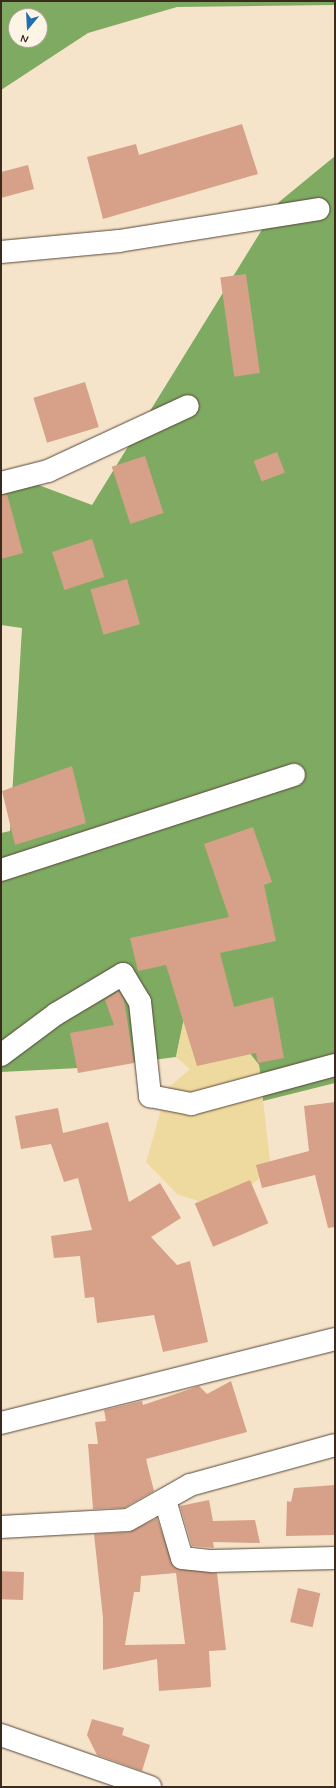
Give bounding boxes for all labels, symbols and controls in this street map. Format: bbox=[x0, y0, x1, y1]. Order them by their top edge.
north arrow bbox=[8, 8, 48, 48]
text: N bbox=[19, 31, 30, 46]

